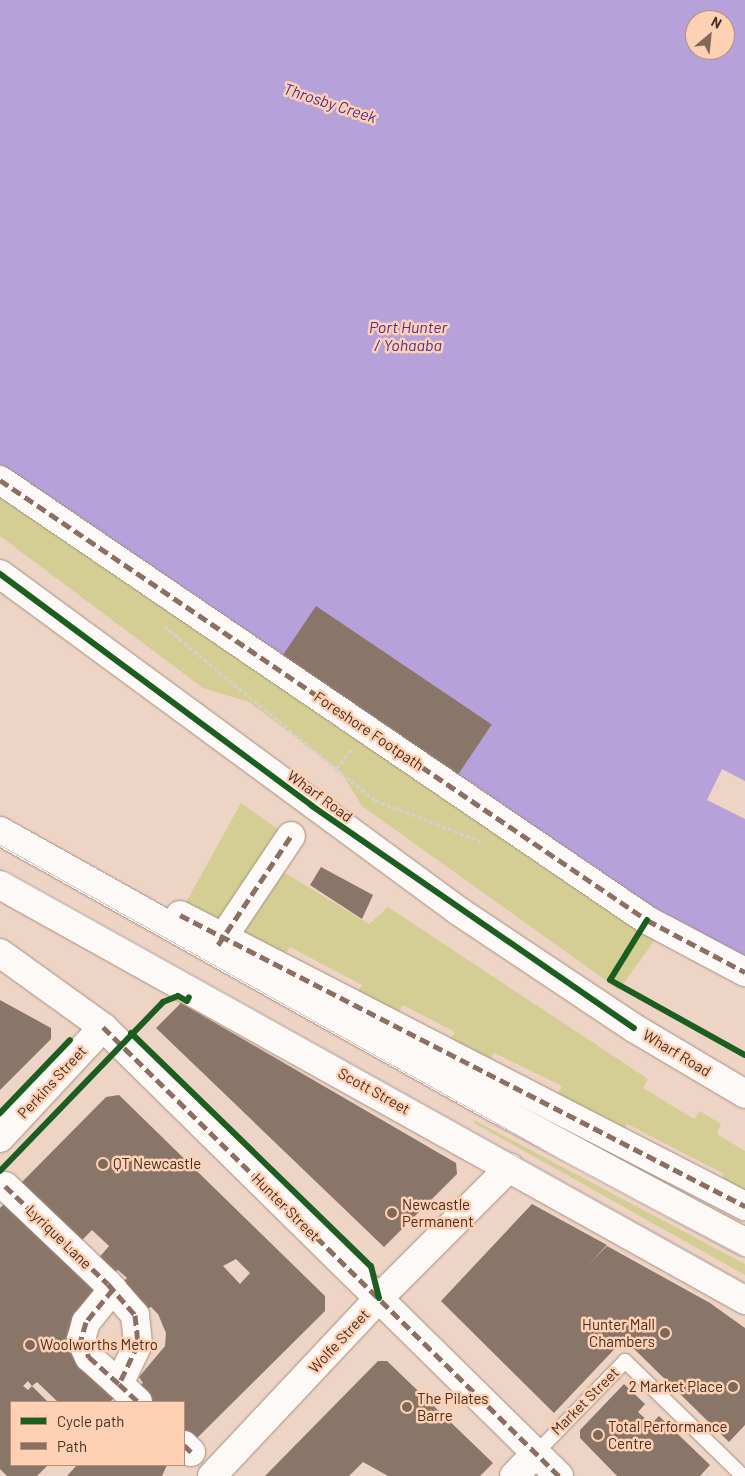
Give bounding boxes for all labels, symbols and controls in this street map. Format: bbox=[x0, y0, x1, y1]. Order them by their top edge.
north arrow bbox=[685, 10, 735, 60]
text: N bbox=[709, 13, 725, 32]
water label: Throsby Creek bbox=[281, 79, 379, 127]
water label: Port Hunter / Yohaaba bbox=[369, 317, 447, 355]
street label: Foreshore Footpath bbox=[311, 688, 427, 774]
street label: Wharf Road bbox=[284, 766, 356, 826]
street label: Wharf Road bbox=[640, 1026, 714, 1080]
street label: Perkins Street bbox=[14, 1042, 90, 1122]
street label: Scott Street bbox=[335, 1064, 413, 1118]
place label: QT Newcastle bbox=[113, 1155, 201, 1173]
marker: QT Newcastle bbox=[97, 1158, 109, 1170]
street label: Hunter Street bbox=[248, 1169, 324, 1245]
place label: Newcastle Permanent bbox=[402, 1195, 474, 1230]
street label: Lyrique Lane bbox=[23, 1201, 95, 1273]
marker: Newcastle Permanent bbox=[386, 1207, 398, 1219]
street label: Wolfe Street bbox=[305, 1305, 373, 1377]
place label: Hunter Mall Chambers bbox=[582, 1315, 655, 1350]
marker: Hunter Mall Chambers bbox=[659, 1327, 671, 1339]
place label: Woolworths Metro bbox=[40, 1336, 158, 1354]
marker: Woolworths Metro bbox=[24, 1339, 36, 1351]
street label: Market Street bbox=[547, 1363, 623, 1439]
place label: 2 Market Place bbox=[629, 1378, 723, 1396]
marker: 2 Market Place bbox=[727, 1381, 739, 1393]
place label: The Pilates Barre bbox=[417, 1389, 489, 1424]
legend bbox=[10, 1401, 185, 1466]
marker: The Pilates Barre bbox=[401, 1401, 413, 1413]
text: Cycle path bbox=[57, 1412, 124, 1430]
place label: Total Performance Centre bbox=[608, 1417, 727, 1452]
marker: Total Performance Centre bbox=[592, 1429, 604, 1441]
text: Path bbox=[57, 1437, 87, 1455]

